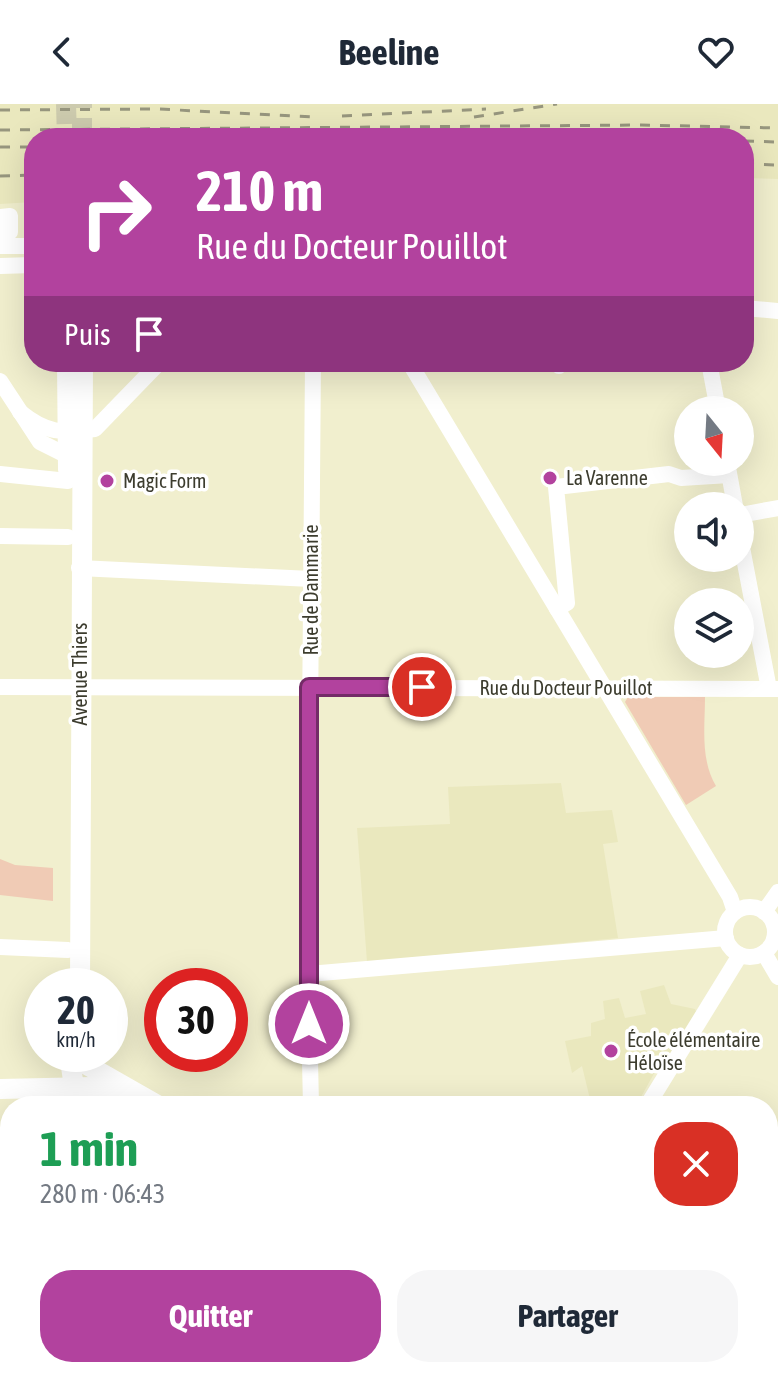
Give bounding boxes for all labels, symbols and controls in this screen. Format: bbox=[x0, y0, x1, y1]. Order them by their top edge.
icon: back bbox=[40, 30, 84, 74]
icon: heart bbox=[694, 30, 738, 74]
text: Beeline bbox=[338, 31, 440, 73]
text: 210 m bbox=[196, 159, 323, 223]
icon: right bbox=[64, 160, 168, 264]
text: Rue du Docteur Pouillot bbox=[196, 225, 508, 267]
icon: arrive bbox=[127, 312, 171, 356]
text: Puis bbox=[64, 317, 111, 351]
north arrow bbox=[674, 396, 754, 476]
map controls bbox=[674, 396, 754, 668]
place label: La Varenne bbox=[566, 466, 648, 489]
place label: Magic Form bbox=[123, 469, 206, 492]
marker: La Varenne bbox=[541, 469, 559, 487]
marker: Magic Form bbox=[98, 472, 116, 490]
button: sound bbox=[674, 492, 754, 572]
street label: Rue de Dammarie bbox=[299, 525, 322, 655]
button: layers bbox=[674, 588, 754, 668]
street label: Avenue Thiers bbox=[68, 623, 91, 725]
pin bbox=[388, 653, 456, 721]
icon: arrive bbox=[400, 665, 444, 709]
street label: Rue du Docteur Pouillot bbox=[479, 676, 653, 699]
speed limit sign: 30 bbox=[144, 968, 248, 1072]
position arrow bbox=[267, 982, 351, 1066]
text: 20 bbox=[57, 987, 95, 1032]
text: km/h bbox=[56, 1028, 96, 1051]
place label: École élémentaire Héloïse bbox=[627, 1028, 760, 1074]
marker: École élémentaire Héloïse bbox=[602, 1042, 620, 1060]
text: 1 min bbox=[40, 1121, 138, 1176]
button: close bbox=[654, 1122, 738, 1206]
text: 280 m · 06:43 bbox=[40, 1179, 165, 1209]
button: Quitter bbox=[40, 1270, 381, 1362]
button: Partager bbox=[397, 1270, 738, 1362]

